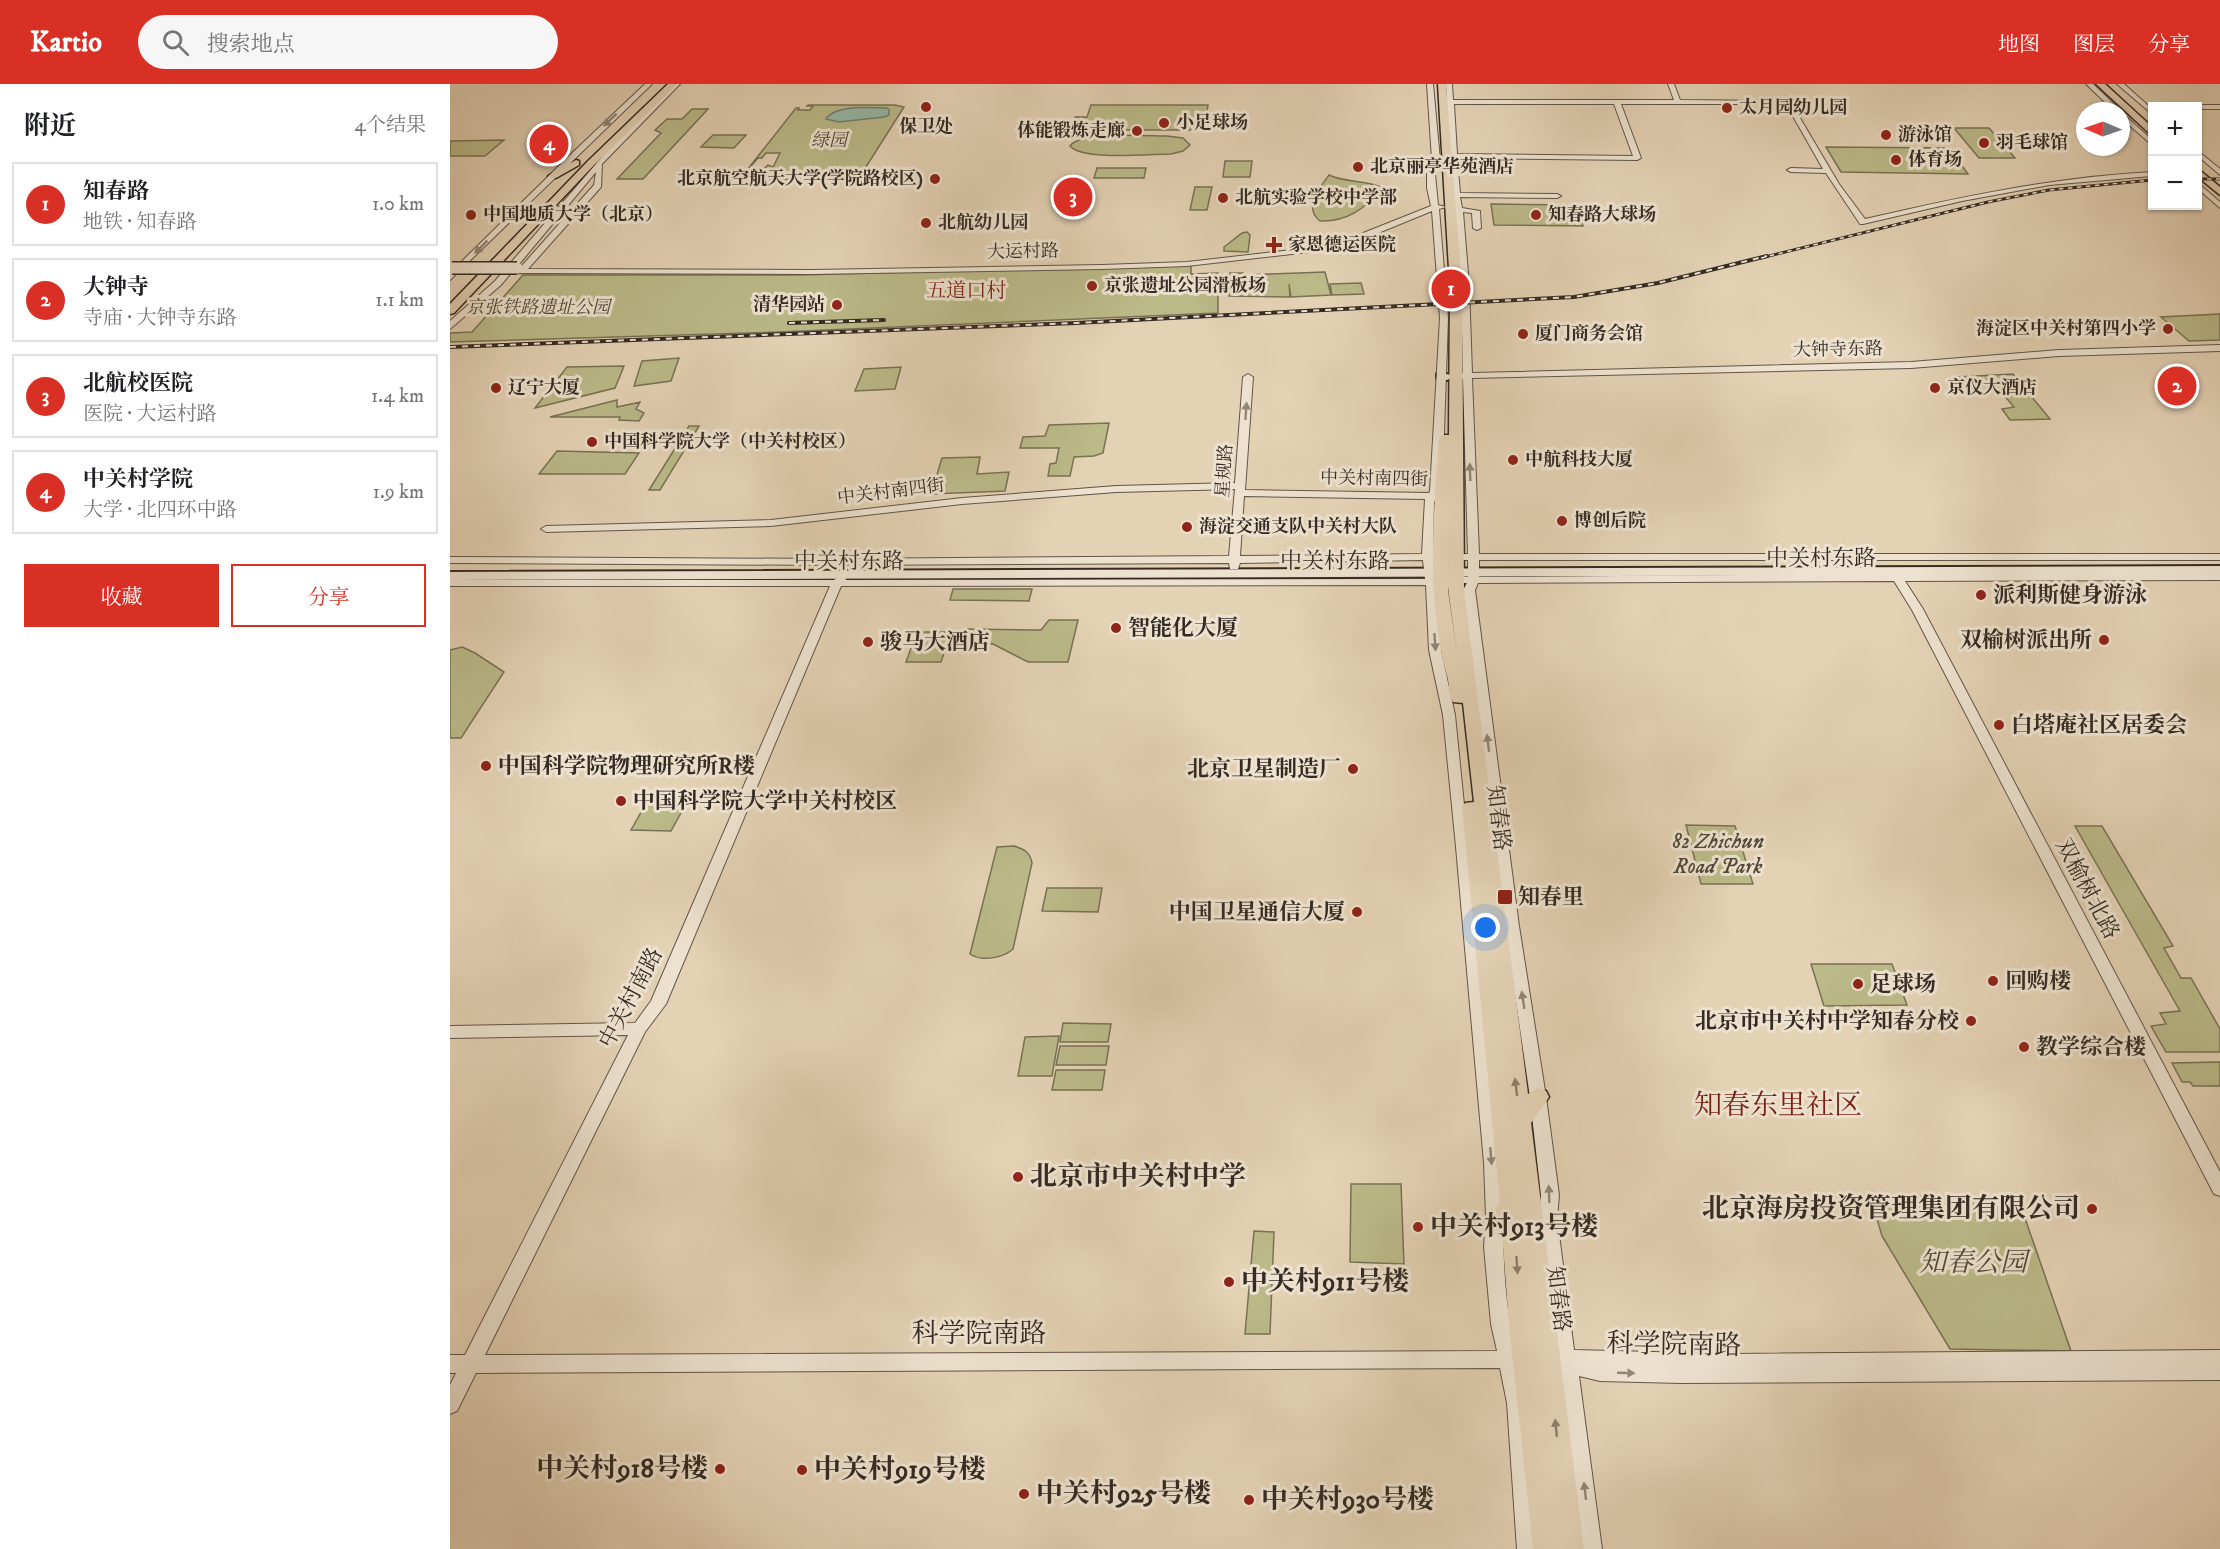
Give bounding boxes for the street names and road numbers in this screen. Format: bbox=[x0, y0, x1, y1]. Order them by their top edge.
street label: 大运村路 bbox=[987, 240, 1059, 264]
street label: 大钟寺东路 bbox=[1793, 338, 1883, 362]
street label: 星规路 bbox=[1212, 443, 1238, 499]
street label: 中关村南四街 bbox=[1320, 467, 1428, 491]
street label: 中关村南四街 bbox=[836, 475, 946, 509]
street label: 中关村东路 bbox=[1766, 545, 1876, 572]
street label: 中关村东路 bbox=[794, 548, 904, 575]
street label: 中关村东路 bbox=[1280, 548, 1390, 575]
street label: 知春路 bbox=[1481, 784, 1515, 852]
street label: 双榆树北路 bbox=[2049, 834, 2125, 944]
street label: 中关村南路 bbox=[593, 943, 669, 1053]
street label: 知春路 bbox=[1541, 1265, 1575, 1333]
street label: 科学院南路 bbox=[912, 1317, 1047, 1351]
street label: 科学院南路 bbox=[1606, 1327, 1742, 1363]

